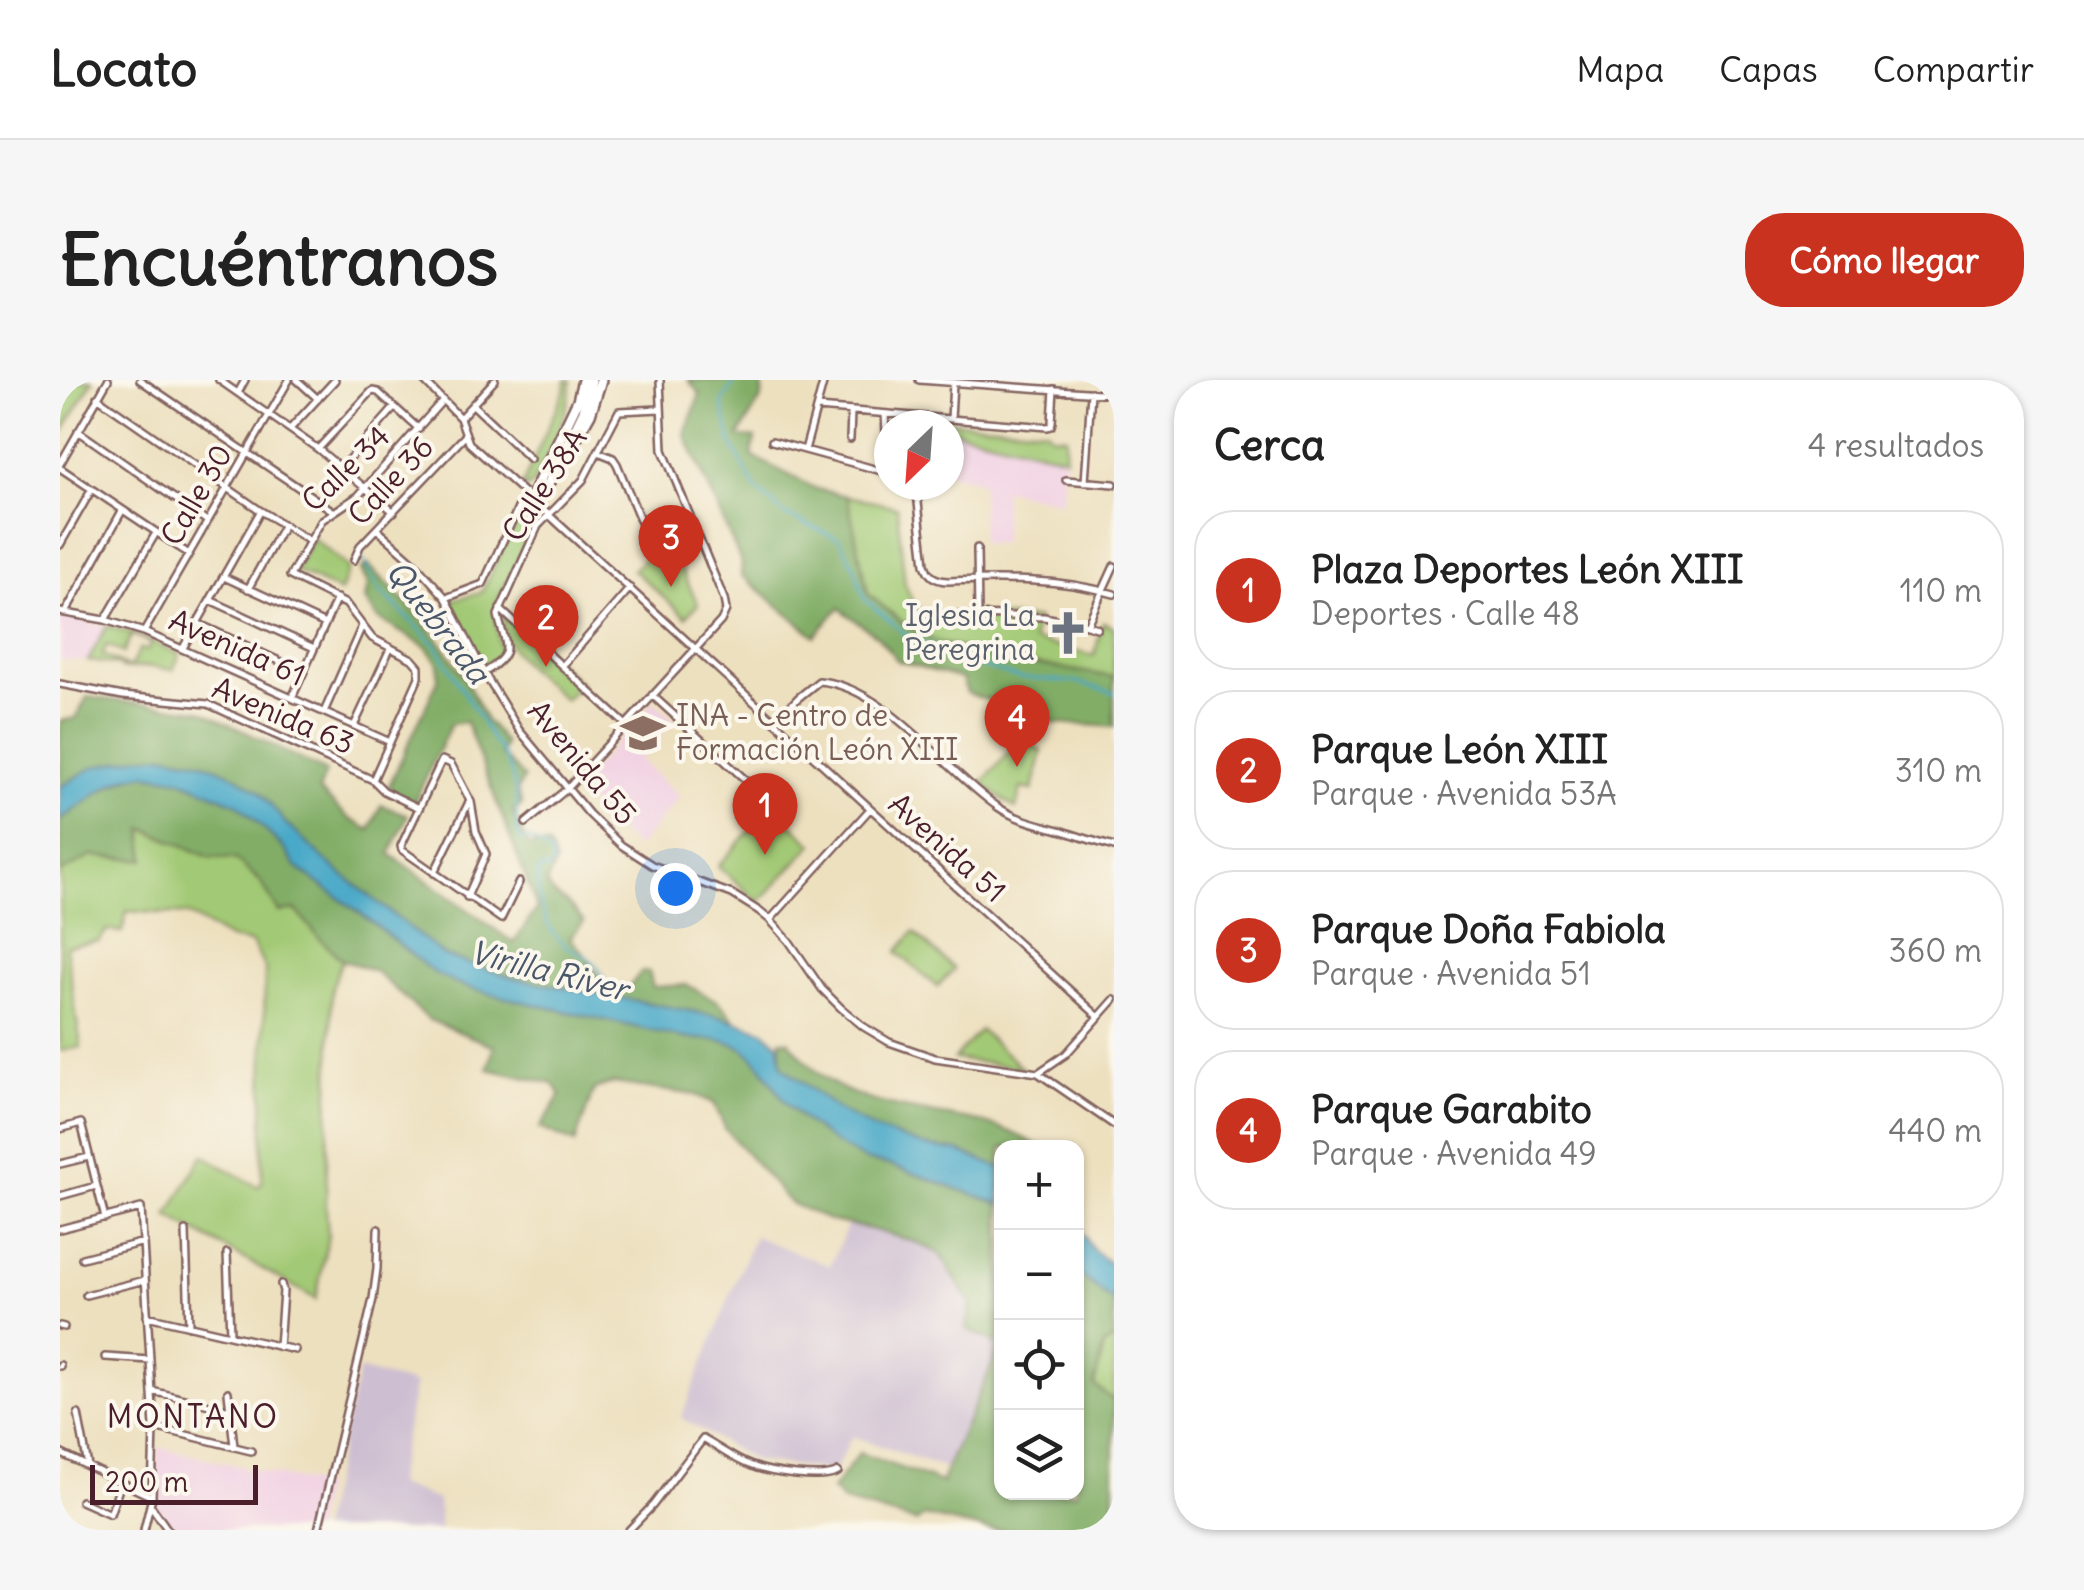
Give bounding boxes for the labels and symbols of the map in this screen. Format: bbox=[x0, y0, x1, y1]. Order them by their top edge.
north arrow bbox=[874, 410, 964, 500]
street label: Calle 34 bbox=[293, 417, 397, 519]
street label: Calle 38A bbox=[494, 421, 595, 548]
street label: Calle 36 bbox=[340, 428, 441, 533]
street label: Calle 30 bbox=[152, 437, 240, 552]
pin: 3 bbox=[638, 504, 704, 587]
water label: Quebrada bbox=[377, 552, 500, 693]
pin: 2 bbox=[514, 584, 578, 667]
place label: Iglesia La Peregrina bbox=[904, 596, 1035, 668]
street label: Avenida 61 bbox=[163, 600, 311, 694]
church icon: Iglesia La Peregrina bbox=[1044, 609, 1092, 657]
street label: Avenida 63 bbox=[207, 668, 360, 762]
pin: 4 bbox=[984, 684, 1050, 767]
street label: Avenida 55 bbox=[520, 693, 646, 832]
place label: INA - Centro de Formación León XIII bbox=[676, 696, 958, 768]
school or university icon: INA - Centro de Formación León XIII bbox=[619, 709, 667, 757]
pin: 1 bbox=[732, 772, 798, 855]
street label: Avenida 51 bbox=[881, 785, 1014, 910]
your location bbox=[650, 863, 701, 914]
water label: Virilla River bbox=[466, 931, 636, 1011]
district label: MONTANO bbox=[106, 1396, 280, 1437]
scale bar bbox=[90, 1460, 258, 1504]

